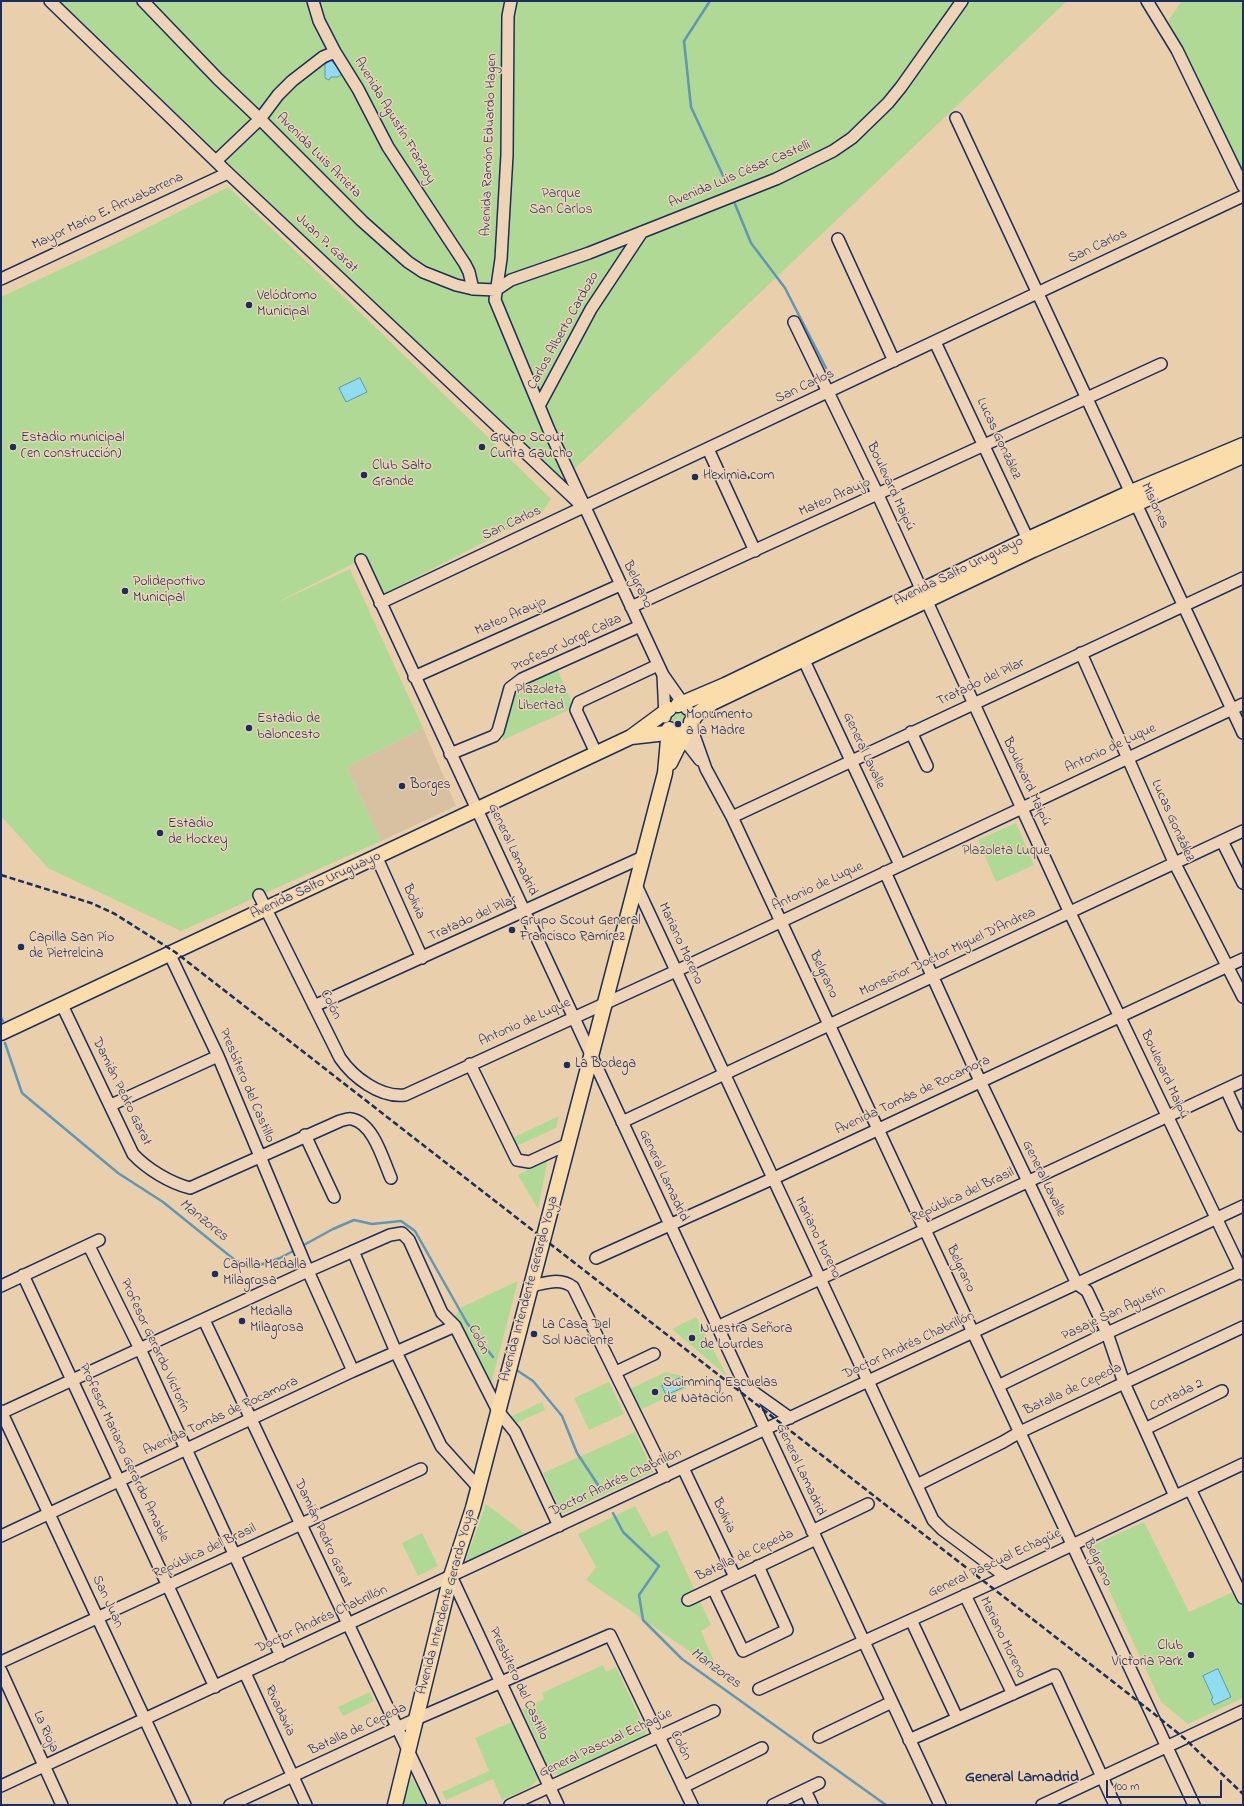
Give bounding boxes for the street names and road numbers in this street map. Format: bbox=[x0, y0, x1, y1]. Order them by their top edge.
street label: Avenida Ramón Eduardo Hagen bbox=[478, 53, 502, 237]
street label: Avenida Agustín Franzoy bbox=[350, 55, 438, 187]
street label: Avenida Luis Arrieta bbox=[272, 110, 364, 202]
street label: Avenida Luis César Castelli bbox=[667, 137, 813, 213]
street label: Mayor Mario E. Arruabarrena bbox=[30, 169, 186, 255]
street label: Juan P. Garat bbox=[291, 211, 361, 277]
street label: San Carlos bbox=[1066, 226, 1130, 268]
street label: Carlos Alberto Cardozo bbox=[525, 269, 603, 393]
street label: San Carlos bbox=[773, 366, 837, 408]
street label: Lucas González bbox=[972, 396, 1024, 482]
street label: Boulevard Maipú bbox=[862, 440, 918, 534]
street label: Mateo Araujo bbox=[797, 475, 873, 521]
street label: Misiones bbox=[1136, 481, 1172, 531]
street label: San Carlos bbox=[480, 503, 544, 545]
street label: Avenida Salto Uruguayo bbox=[892, 533, 1026, 611]
street label: Belgrano bbox=[618, 559, 656, 611]
street label: Mateo Araujo bbox=[473, 594, 549, 640]
street label: Profesor Jorge Calza bbox=[509, 611, 625, 677]
street label: Tratado del Pilar bbox=[934, 655, 1028, 711]
street label: General Lavalle bbox=[838, 710, 888, 792]
street label: Antonio de Luque bbox=[1063, 721, 1159, 777]
street label: Boulevard Maipú bbox=[998, 735, 1054, 829]
street label: Lucas González bbox=[1146, 777, 1198, 865]
street label: General Lamadrid bbox=[483, 801, 541, 899]
street label: Avenida Salto Uruguayo bbox=[248, 848, 384, 924]
street label: Antonio de Luque bbox=[770, 859, 866, 915]
street label: Bolivia bbox=[398, 882, 428, 922]
street label: Tratado del Pilar bbox=[426, 892, 520, 946]
street label: Mariano Moreno bbox=[654, 900, 706, 988]
street label: Monseñor Doctor Miguel D'Andrea bbox=[857, 905, 1039, 1001]
street label: Belgrano bbox=[805, 949, 841, 1001]
street label: Colón bbox=[316, 987, 344, 1023]
street label: Antonio de Luque bbox=[477, 995, 573, 1051]
street label: Presbítero del Castillo bbox=[214, 1026, 278, 1146]
street label: Boulevard Maipú bbox=[1136, 1028, 1192, 1122]
street label: Damián Pedro Garat bbox=[88, 1035, 154, 1149]
street label: Avenida Tomás de Rocamora bbox=[833, 1053, 993, 1139]
street label: General Lamadrid bbox=[634, 1127, 692, 1225]
street label: General Lavalle bbox=[1017, 1138, 1069, 1220]
street label: República del Brasil bbox=[909, 1165, 1017, 1227]
street label: Avenida Intendente Gerardo Yoya bbox=[497, 1194, 563, 1384]
street label: Mariano Moreno bbox=[790, 1194, 844, 1282]
street label: Belgrano bbox=[942, 1243, 978, 1295]
street label: Profesor Gerardo Victorín bbox=[116, 1276, 192, 1416]
street label: Pasaje San Agustín bbox=[1059, 1282, 1169, 1346]
street label: Doctor Andrés Chabrillón bbox=[841, 1308, 977, 1384]
street label: Colón bbox=[463, 1322, 493, 1358]
street label: Batalla de Cepeda bbox=[1021, 1360, 1125, 1420]
street label: Profesor Mariano Gerardo Amable bbox=[74, 1361, 172, 1545]
street label: Avenida Tomás de Rocamora bbox=[141, 1374, 301, 1460]
street label: Cortada 2 bbox=[1147, 1376, 1207, 1416]
street label: General Lamadrid bbox=[771, 1421, 829, 1519]
street label: Doctor Andrés Chabrillón bbox=[548, 1445, 684, 1521]
street label: Damián Pedro Garat bbox=[289, 1477, 355, 1591]
street label: Bolivia bbox=[708, 1496, 738, 1536]
street label: Avenida Intendente Gerardo Yoya bbox=[414, 1507, 480, 1697]
street label: República del Brasil bbox=[151, 1521, 259, 1583]
street label: Batalla de Cepeda bbox=[693, 1526, 797, 1586]
street label: General Pascual Echagüe bbox=[926, 1526, 1064, 1602]
street label: Belgrano bbox=[1079, 1537, 1115, 1589]
street label: San Juan bbox=[88, 1573, 126, 1631]
street label: Doctor Andrés Chabrillón bbox=[254, 1582, 390, 1658]
street label: Mariano Moreno bbox=[975, 1594, 1029, 1682]
street label: Presbítero del Castillo bbox=[484, 1625, 552, 1743]
street label: Rivadavia bbox=[260, 1683, 298, 1739]
street label: Batalla de Cepeda bbox=[306, 1700, 410, 1760]
street label: General Pascual Echagüe bbox=[537, 1706, 675, 1782]
street label: La Rioja bbox=[28, 1709, 62, 1755]
street label: Colón bbox=[666, 1728, 694, 1764]

